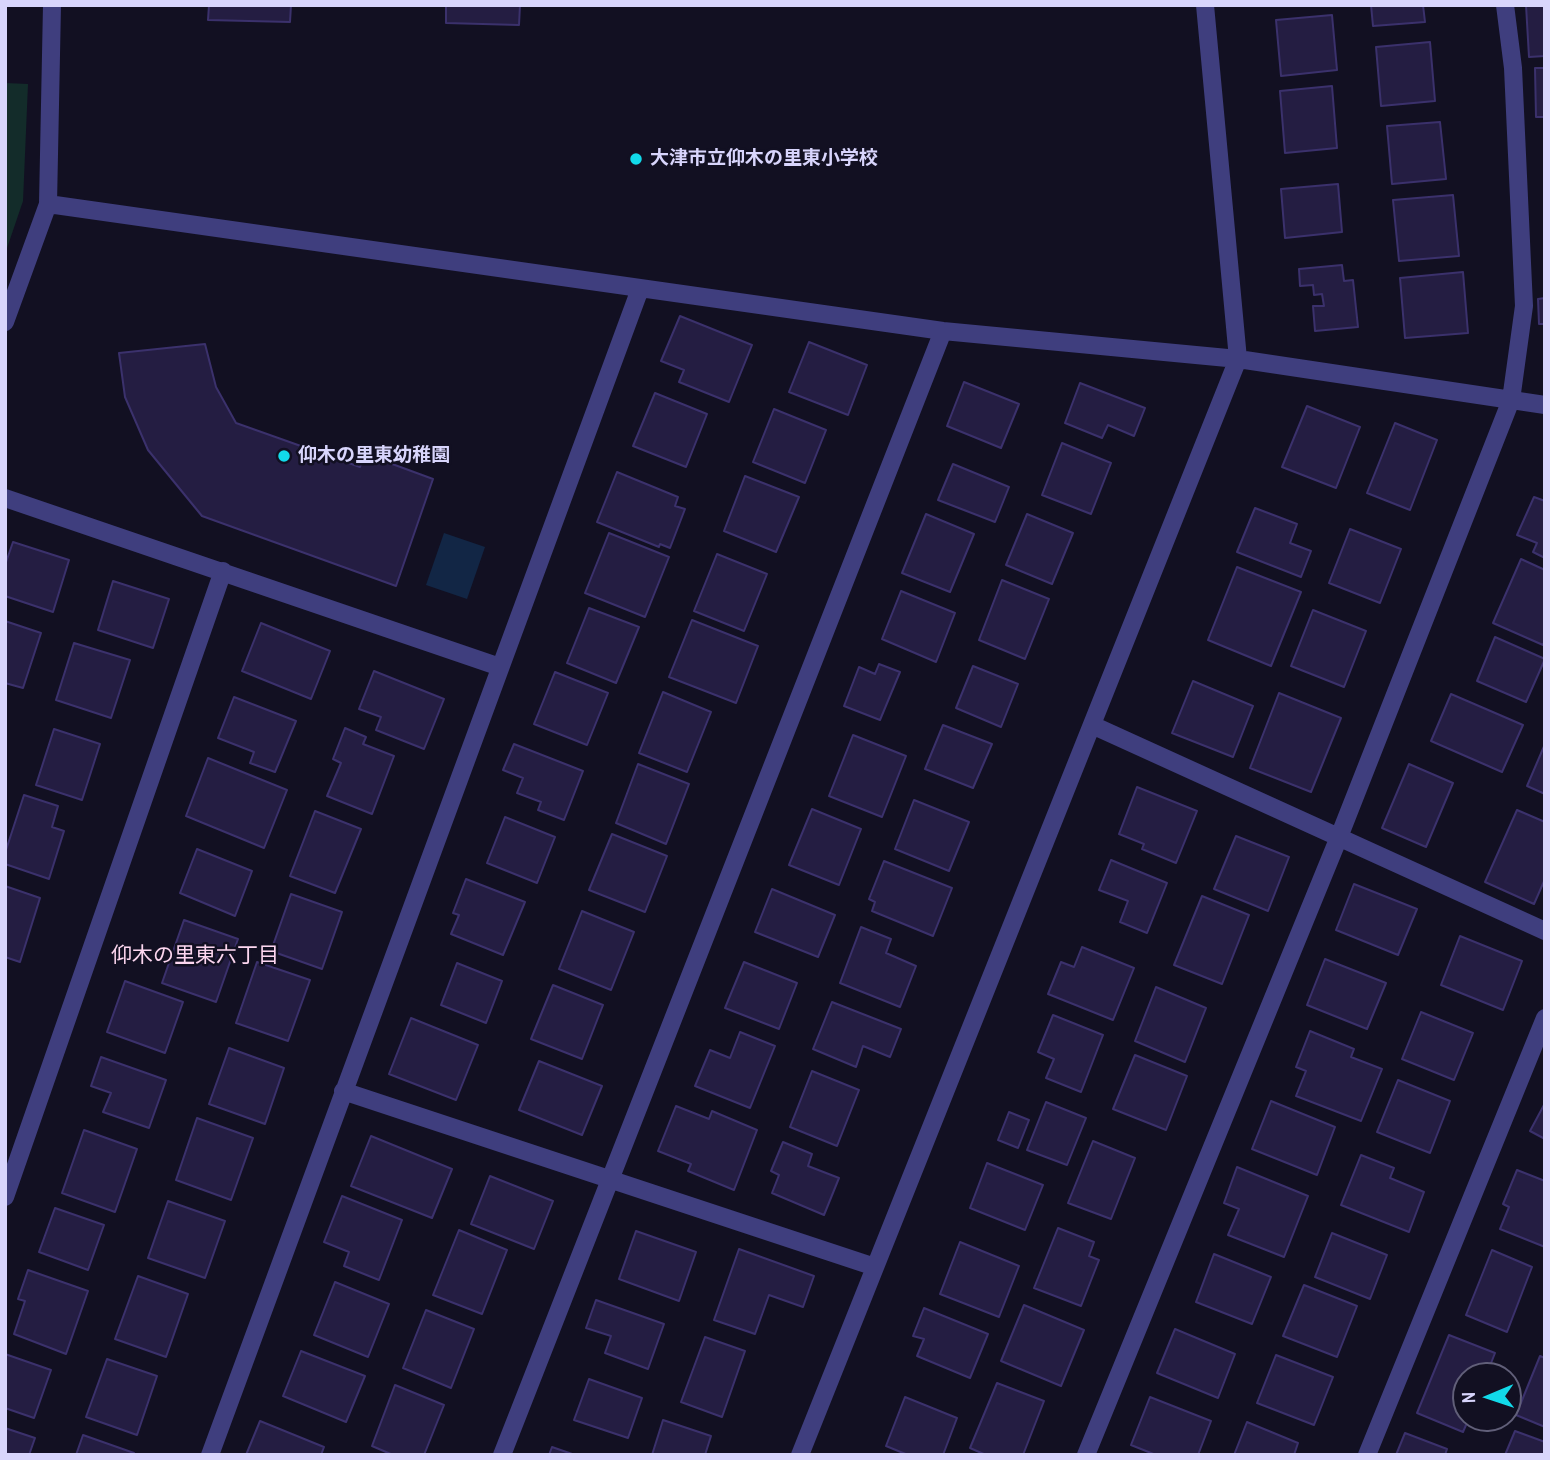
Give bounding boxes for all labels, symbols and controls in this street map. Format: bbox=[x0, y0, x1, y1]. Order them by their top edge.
place label: 大津市立仰木の里東小学校 bbox=[650, 148, 878, 170]
marker: 大津市立仰木の里東小学校 bbox=[628, 151, 644, 167]
place label: 仰木の里東幼稚園 bbox=[298, 445, 450, 467]
marker: 仰木の里東幼稚園 bbox=[276, 448, 292, 464]
district label: 仰木の里東六丁目 bbox=[111, 943, 279, 969]
north arrow bbox=[1452, 1362, 1522, 1432]
text: N bbox=[1455, 1392, 1481, 1404]

